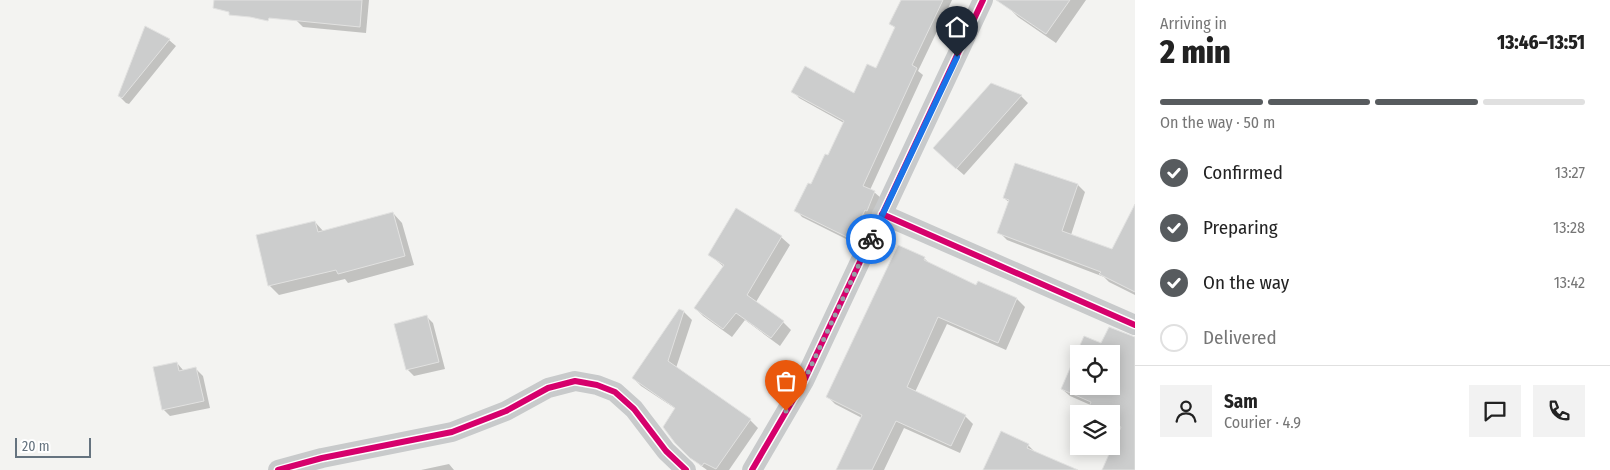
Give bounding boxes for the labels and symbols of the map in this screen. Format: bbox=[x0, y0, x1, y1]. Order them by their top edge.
pin bbox=[936, 6, 978, 57]
courier bbox=[846, 214, 896, 264]
pin bbox=[765, 360, 807, 411]
scale bar bbox=[15, 435, 91, 458]

